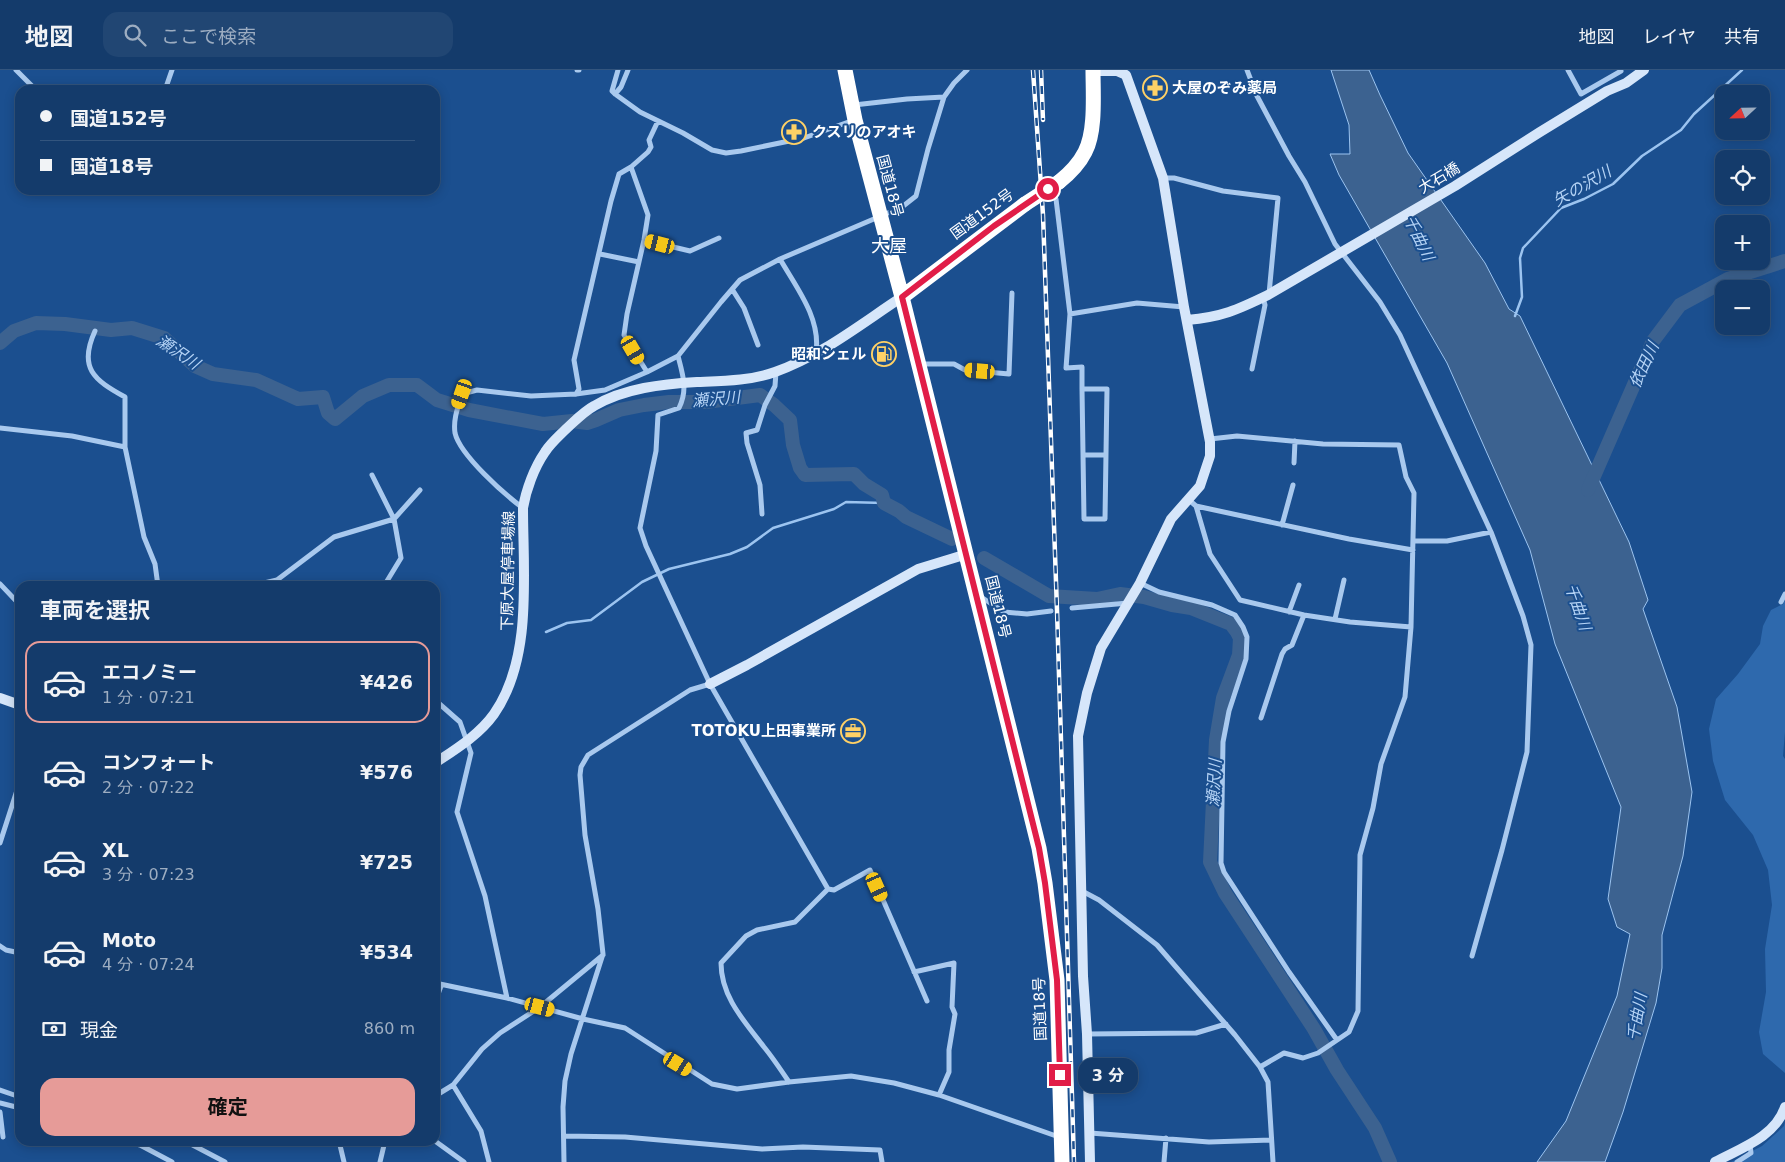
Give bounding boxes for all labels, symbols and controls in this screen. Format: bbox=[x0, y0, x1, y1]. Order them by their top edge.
search box bbox=[103, 12, 453, 57]
icon: search bbox=[121, 21, 149, 49]
text: 地図 bbox=[25, 23, 73, 51]
text: ここで検索 bbox=[161, 25, 256, 47]
text: 地図 bbox=[1579, 26, 1615, 47]
text: レイヤ bbox=[1643, 26, 1696, 47]
text: 共有 bbox=[1724, 26, 1760, 47]
pharmacy icon: 大屋のぞみ薬局 bbox=[1142, 75, 1168, 101]
place label: 大屋のぞみ薬局 bbox=[1172, 79, 1277, 97]
north arrow bbox=[1715, 85, 1770, 140]
map controls bbox=[1715, 85, 1770, 335]
text: 国道152号 bbox=[70, 107, 167, 129]
pharmacy icon: クスリのアオキ bbox=[781, 119, 807, 145]
place label: クスリのアオキ bbox=[812, 123, 917, 141]
button: locate bbox=[1715, 150, 1770, 205]
street label: 国道18号 bbox=[873, 153, 907, 219]
text: 国道18号 bbox=[70, 155, 153, 177]
street label: 大石橋 bbox=[1415, 159, 1463, 197]
water label: 矢の沢川 bbox=[1550, 161, 1616, 210]
route start bbox=[1037, 178, 1059, 200]
street label: 国道152号 bbox=[947, 185, 1017, 243]
water label: 千曲川 bbox=[1400, 212, 1439, 266]
button: + bbox=[1715, 215, 1770, 270]
car bbox=[643, 233, 676, 255]
district label: 大屋 bbox=[871, 235, 907, 256]
button: − bbox=[1715, 280, 1770, 335]
water label: 瀬沢川 bbox=[153, 331, 205, 374]
car bbox=[619, 333, 646, 367]
water label: 依田川 bbox=[1625, 337, 1664, 391]
fuel station icon: 昭和シェル bbox=[871, 341, 897, 367]
place label: 昭和シェル bbox=[791, 345, 866, 363]
car bbox=[964, 362, 995, 380]
car bbox=[450, 377, 473, 411]
water label: 瀬沢川 bbox=[691, 387, 743, 411]
street label: 下原大屋停車場線 bbox=[498, 511, 518, 631]
street label: 国道18号 bbox=[982, 574, 1014, 640]
water label: 千曲川 bbox=[1561, 581, 1595, 635]
text: 車両を選択 bbox=[40, 598, 150, 623]
icon: car bbox=[42, 660, 87, 705]
text: エコノミー bbox=[102, 661, 197, 683]
text: ¥426 bbox=[360, 671, 413, 693]
text: 1 分 · 07:21 bbox=[102, 688, 195, 707]
office icon: TOTOKU上田事業所 bbox=[840, 718, 866, 744]
place label: TOTOKU上田事業所 bbox=[691, 722, 836, 740]
icon: car bbox=[42, 750, 87, 795]
text: コンフォート bbox=[102, 751, 215, 773]
water label: 瀬沢川 bbox=[1203, 757, 1225, 807]
text: ¥576 bbox=[360, 761, 413, 783]
text: 2 分 · 07:22 bbox=[102, 778, 195, 797]
text: XL bbox=[102, 839, 129, 861]
icon: car bbox=[42, 840, 87, 885]
text: ¥725 bbox=[360, 851, 413, 873]
text: 3 分 · 07:23 bbox=[102, 865, 195, 884]
car bbox=[864, 870, 889, 904]
text: Moto bbox=[102, 929, 156, 951]
icon: car bbox=[42, 930, 87, 975]
text: ¥534 bbox=[360, 941, 413, 963]
text: 4 分 · 07:24 bbox=[102, 955, 195, 974]
street label: 国道18号 bbox=[1030, 977, 1050, 1041]
water label: 千曲川 bbox=[1623, 990, 1651, 1042]
car bbox=[523, 996, 556, 1018]
icon: cash bbox=[40, 1015, 68, 1043]
text: 現金 bbox=[80, 1019, 118, 1041]
text: 860 m bbox=[364, 1019, 415, 1038]
car bbox=[661, 1050, 694, 1078]
callout: 3 分 bbox=[1078, 1058, 1138, 1092]
route end bbox=[1049, 1064, 1071, 1086]
text: 3 分 bbox=[1092, 1066, 1124, 1085]
button: 確定 bbox=[40, 1078, 415, 1136]

